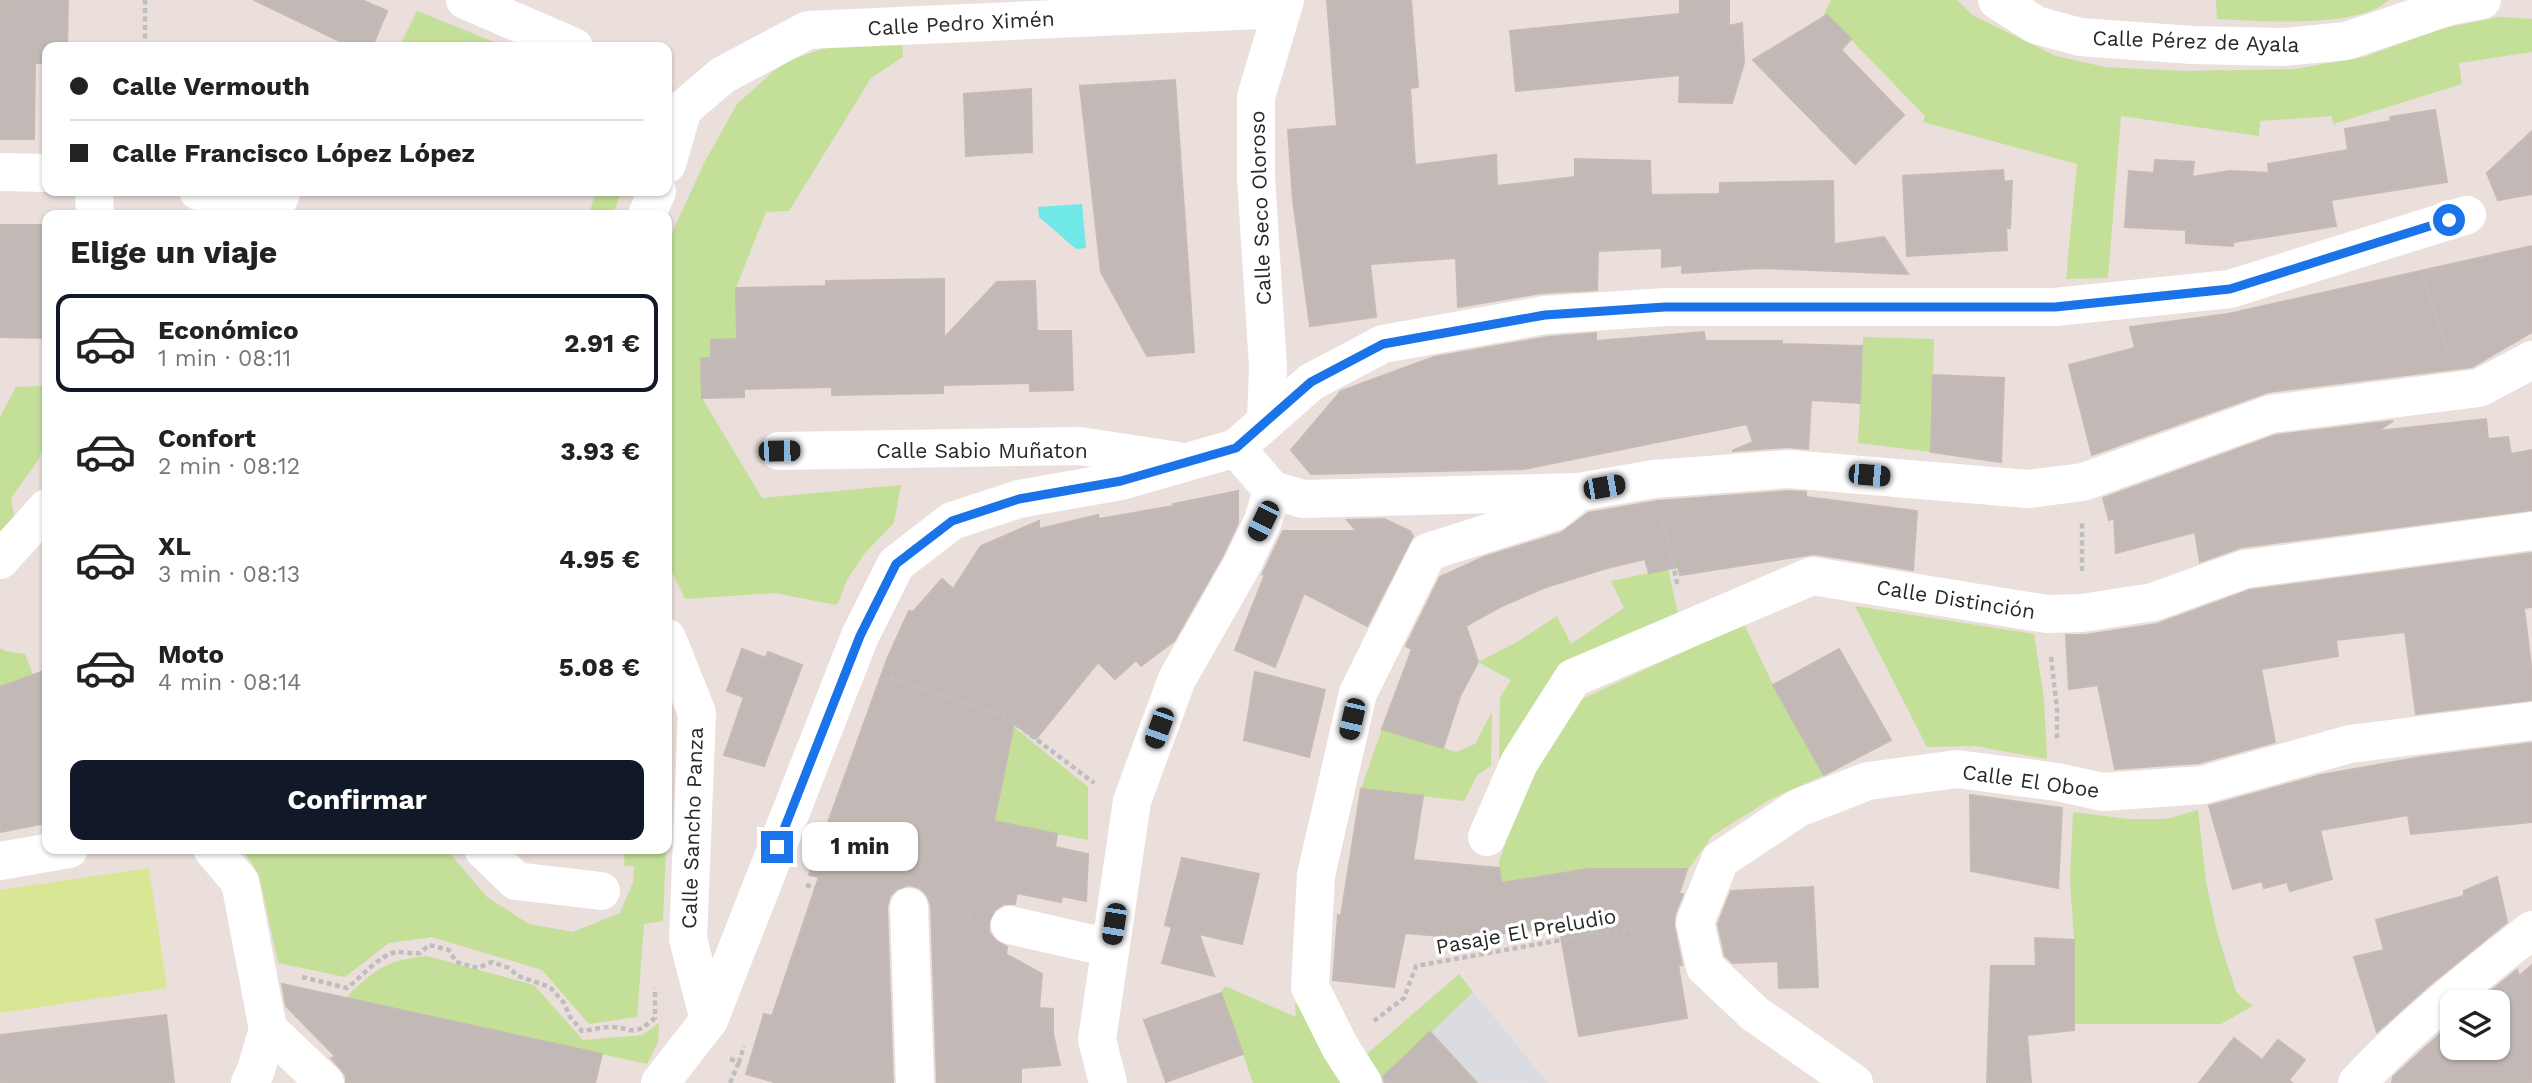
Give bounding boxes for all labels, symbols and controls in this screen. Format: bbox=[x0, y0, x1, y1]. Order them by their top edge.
street label: Calle Pedro Ximén bbox=[867, 6, 1055, 40]
street label: Calle Pérez de Ayala bbox=[2092, 25, 2300, 57]
text: Calle Vermouth bbox=[112, 71, 310, 101]
street label: Calle Seco Oloroso bbox=[1244, 110, 1276, 306]
text: Calle Francisco López López bbox=[112, 138, 475, 168]
route start bbox=[2433, 204, 2465, 236]
text: Elige un viaje bbox=[70, 233, 277, 271]
icon: car bbox=[74, 312, 137, 375]
text: Económico bbox=[158, 315, 299, 345]
text: 2.91 € bbox=[564, 328, 640, 358]
text: 1 min · 08:11 bbox=[158, 345, 291, 372]
icon: car bbox=[74, 420, 137, 483]
text: Confort bbox=[158, 423, 256, 453]
text: 3.93 € bbox=[560, 436, 640, 466]
street label: Calle Sabio Muñaton bbox=[876, 438, 1088, 463]
car bbox=[758, 440, 801, 462]
text: 2 min · 08:12 bbox=[158, 453, 300, 480]
car bbox=[1848, 463, 1891, 487]
car bbox=[1582, 473, 1627, 501]
car bbox=[1245, 498, 1282, 544]
icon: car bbox=[74, 528, 137, 591]
text: XL bbox=[158, 531, 191, 561]
text: 4.95 € bbox=[559, 544, 640, 574]
text: 3 min · 08:13 bbox=[158, 561, 300, 588]
street label: Calle Distinción bbox=[1875, 574, 2037, 624]
icon: car bbox=[74, 636, 137, 699]
text: Moto bbox=[158, 639, 224, 669]
text: 5.08 € bbox=[559, 652, 640, 682]
text: 4 min · 08:14 bbox=[158, 669, 301, 696]
car bbox=[1338, 696, 1367, 742]
car bbox=[1142, 705, 1177, 751]
street label: Calle Sancho Panza bbox=[676, 727, 708, 929]
street label: Calle El Oboe bbox=[1961, 759, 2101, 803]
button: Confirmar bbox=[70, 760, 644, 840]
callout: 1 min bbox=[802, 822, 917, 872]
route end bbox=[761, 831, 793, 863]
text: 1 min bbox=[830, 833, 890, 860]
car bbox=[1101, 902, 1128, 946]
street label: Pasaje El Preludio bbox=[1434, 903, 1618, 959]
map controls bbox=[2440, 990, 2510, 1060]
button: layers bbox=[2440, 990, 2510, 1060]

